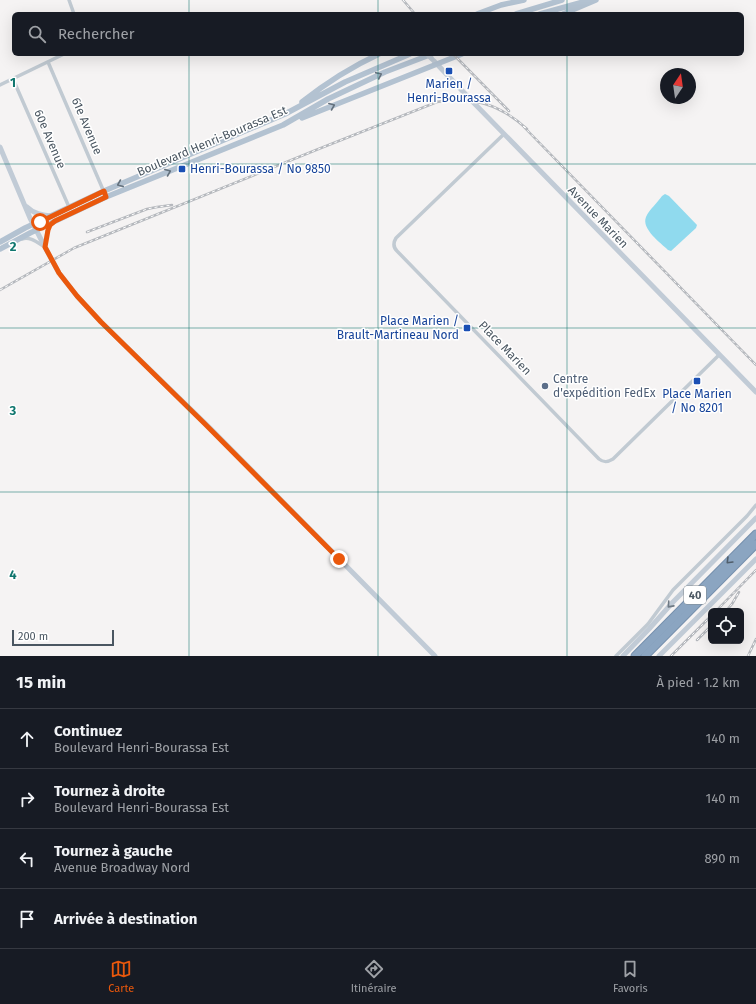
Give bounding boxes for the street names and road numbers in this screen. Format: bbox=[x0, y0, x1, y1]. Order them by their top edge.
street label: 61e Avenue bbox=[69, 95, 105, 157]
street label: Boulevard Henri-Bourassa Est bbox=[135, 103, 290, 179]
street label: 60e Avenue bbox=[31, 107, 69, 171]
street label: Avenue Marien bbox=[565, 183, 631, 251]
street label: Place Marien bbox=[476, 318, 534, 378]
road number: 40 bbox=[684, 586, 706, 604]

